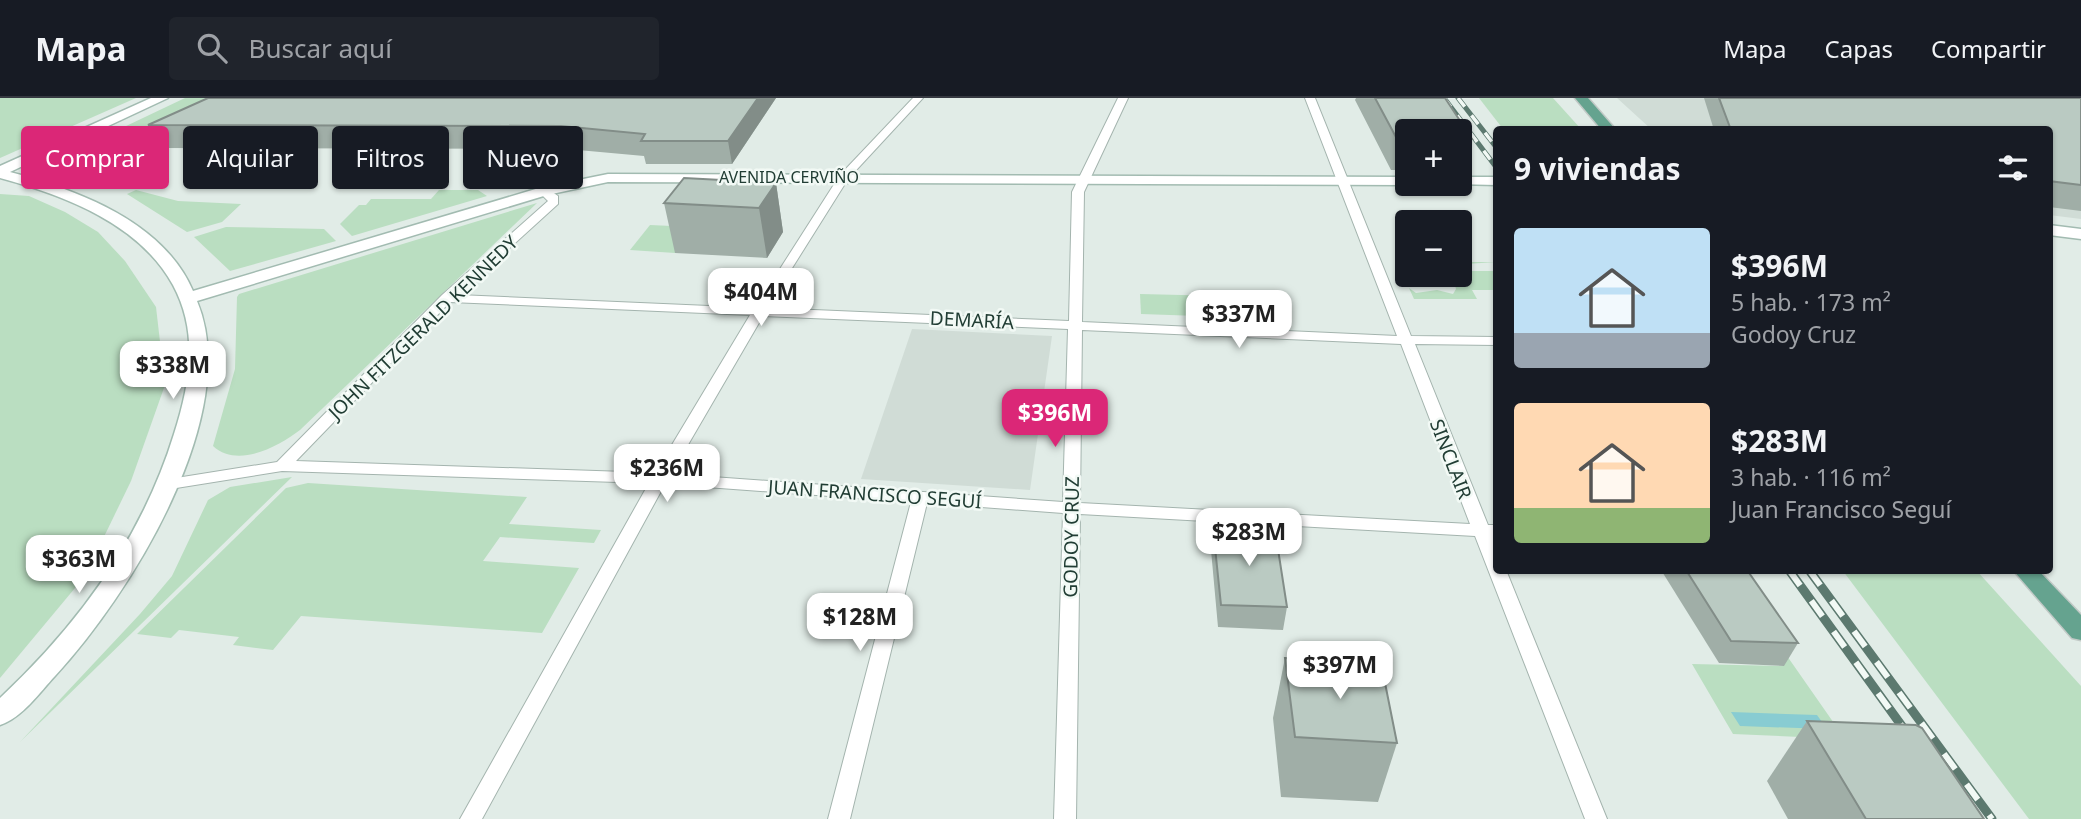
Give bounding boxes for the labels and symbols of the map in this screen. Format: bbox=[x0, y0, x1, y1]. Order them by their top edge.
street label: AVENIDA CERVIÑO bbox=[719, 166, 859, 188]
street label: JOHN FITZGERALD KENNEDY bbox=[321, 229, 524, 426]
pin: $404M bbox=[712, 268, 810, 328]
pin: $337M bbox=[1190, 290, 1288, 350]
street label: DEMARÍA bbox=[929, 305, 1016, 335]
pin: $338M bbox=[124, 342, 222, 401]
pin: $396M bbox=[1006, 390, 1104, 449]
street label: SINCLAIR bbox=[1424, 415, 1478, 503]
pin: $236M bbox=[618, 444, 716, 504]
street label: JUAN FRANCISCO SEGUÍ bbox=[765, 473, 983, 514]
street label: GODOY CRUZ bbox=[1057, 476, 1085, 598]
pin: $283M bbox=[1200, 508, 1298, 568]
pin: $363M bbox=[30, 536, 128, 595]
pin: $128M bbox=[811, 594, 909, 653]
pin: $397M bbox=[1291, 642, 1389, 701]

